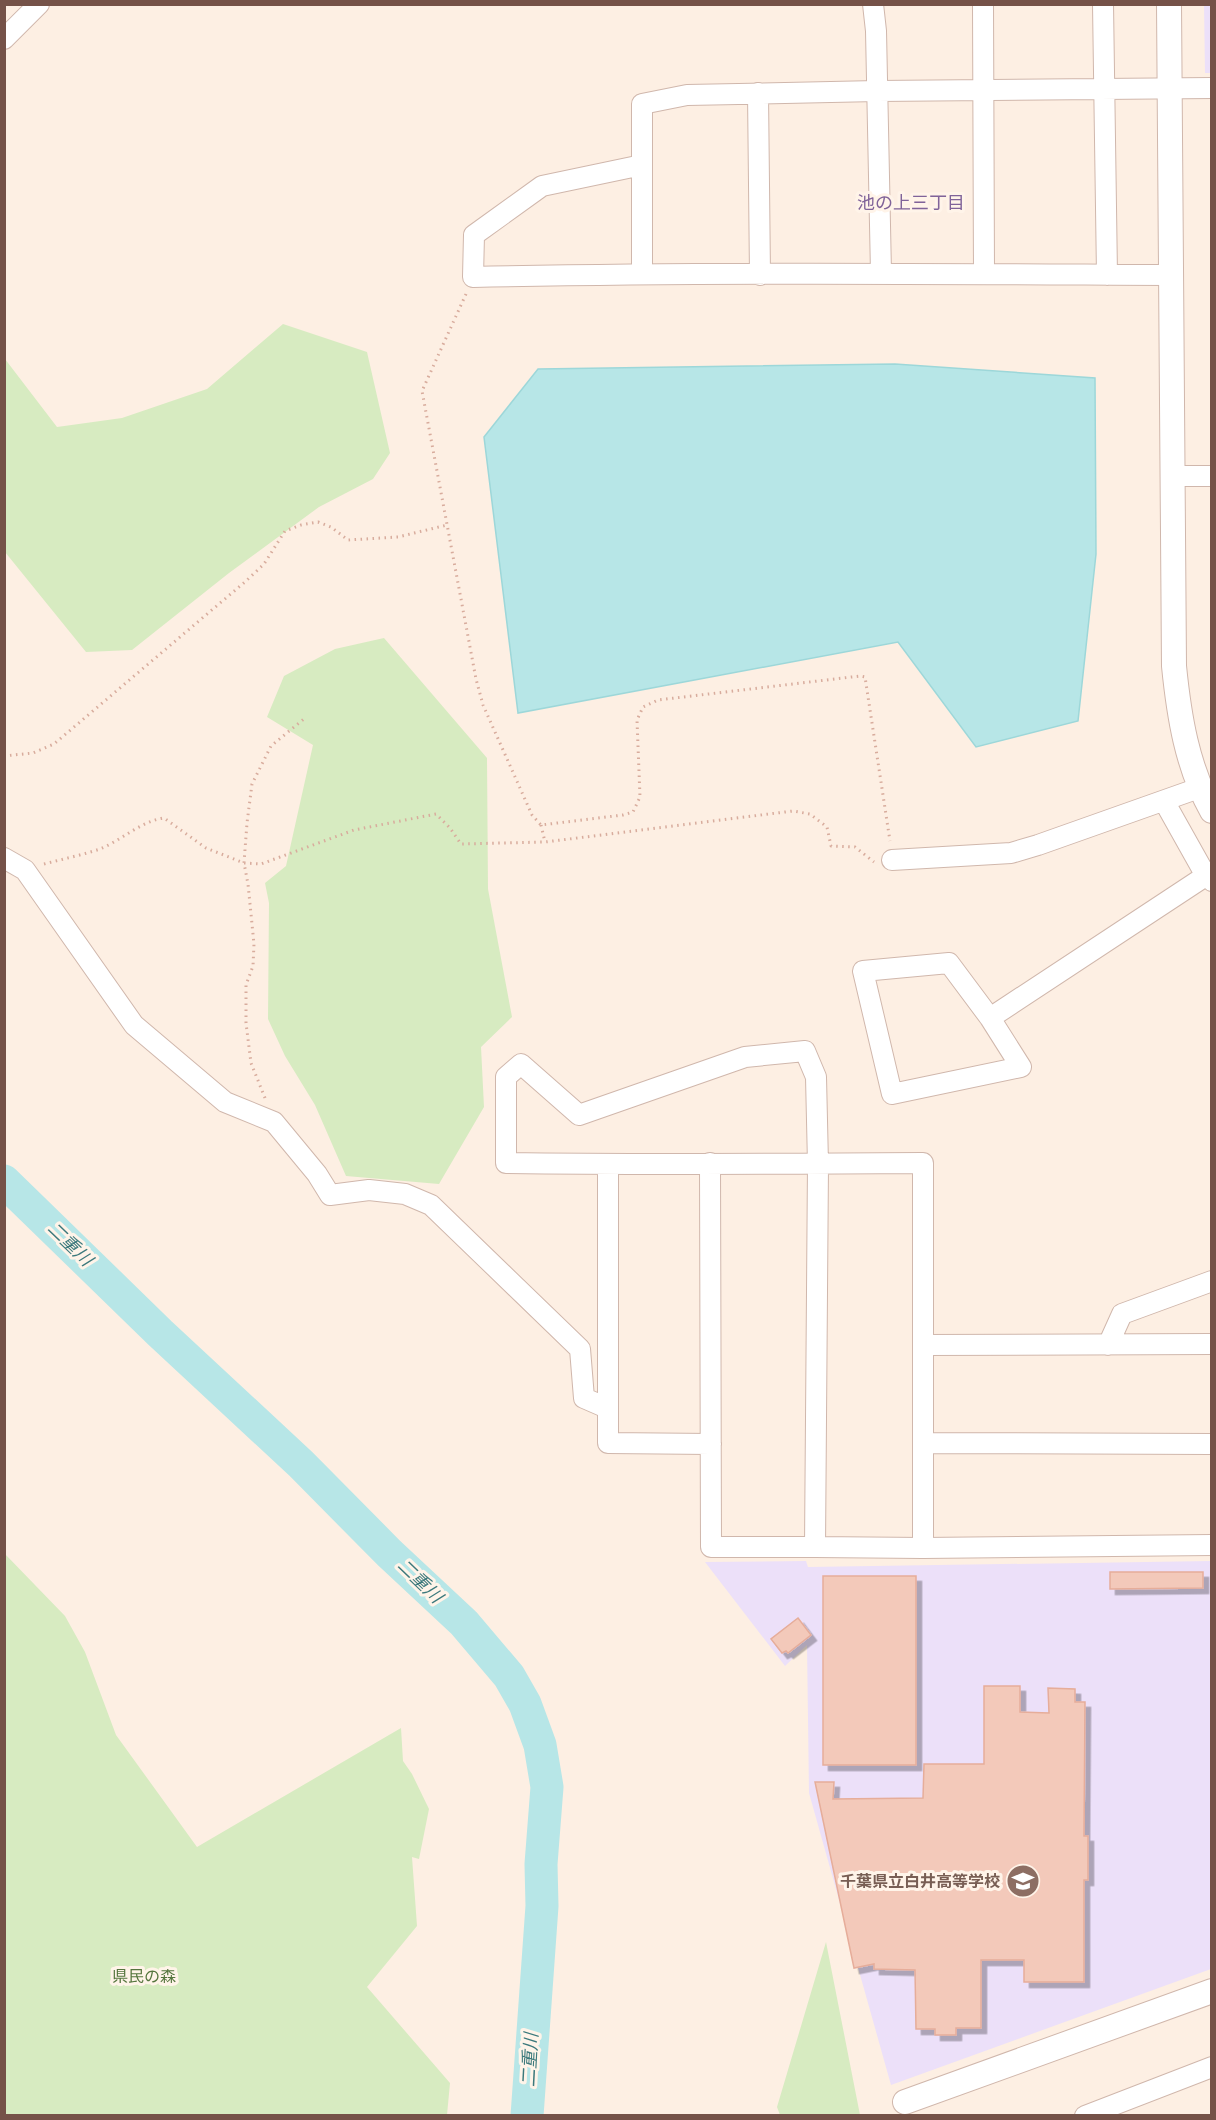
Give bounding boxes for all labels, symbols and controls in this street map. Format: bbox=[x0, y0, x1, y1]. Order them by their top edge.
district label: 池の上三丁目 bbox=[857, 193, 965, 216]
water label: 二重川 bbox=[42, 1218, 98, 1273]
water label: 二重川 bbox=[392, 1555, 448, 1610]
school or university icon: 千葉県立白井高等学校 bbox=[1005, 1863, 1041, 1899]
place label: 千葉県立白井高等学校 bbox=[840, 1872, 1000, 1893]
park label: 県民の森 bbox=[112, 1968, 176, 1988]
water label: 二重川 bbox=[519, 2031, 544, 2088]

